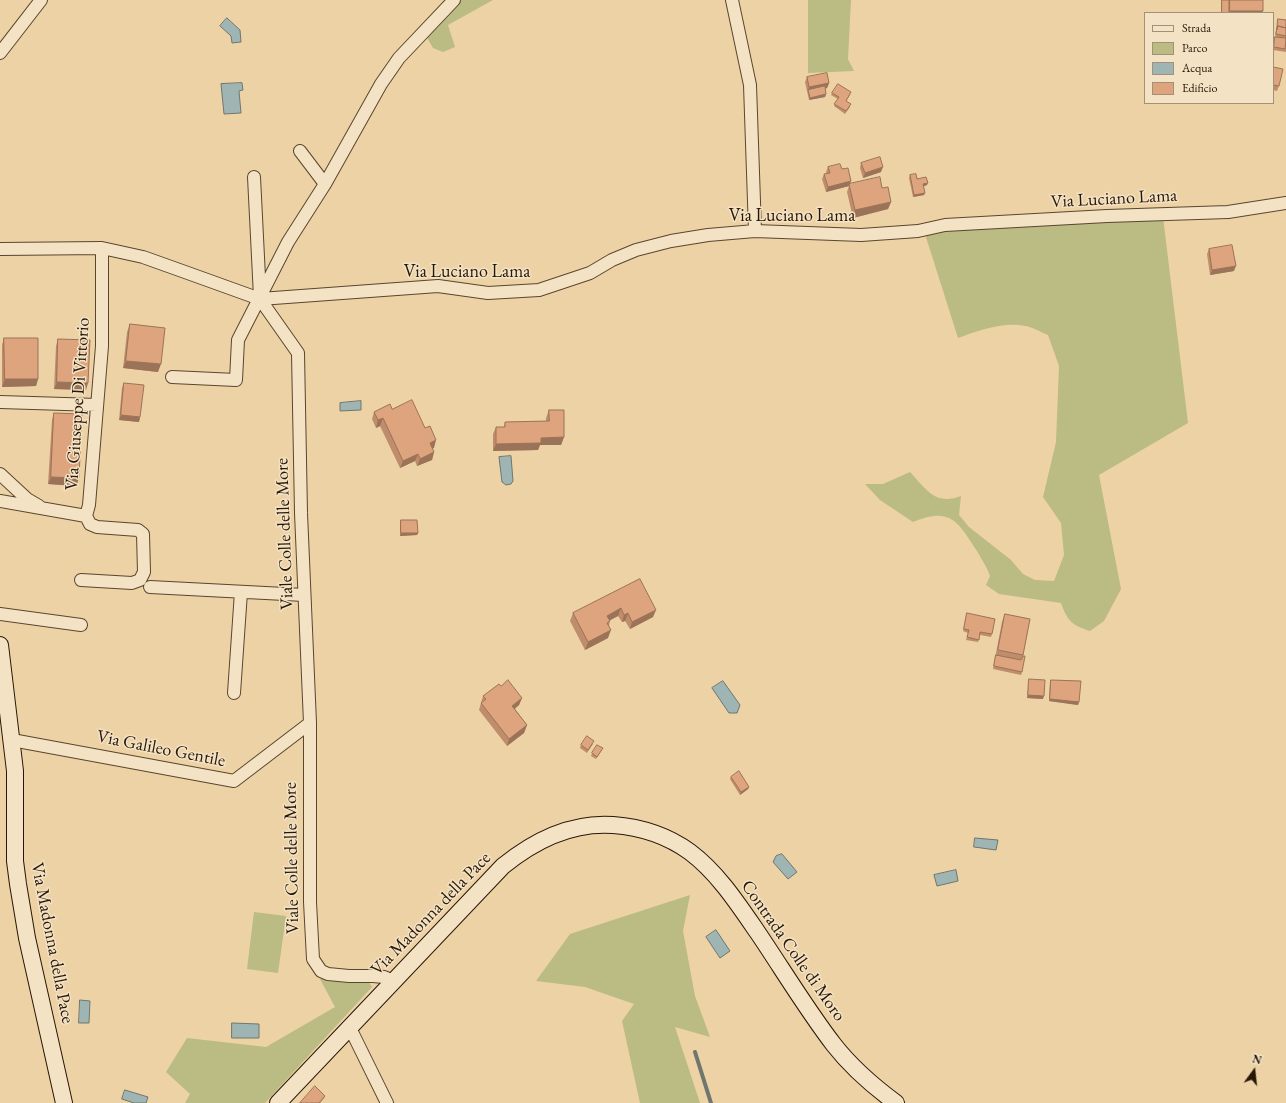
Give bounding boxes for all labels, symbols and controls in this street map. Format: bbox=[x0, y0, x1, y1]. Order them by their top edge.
legend bbox=[1144, 12, 1274, 104]
text: Strada bbox=[1182, 20, 1211, 36]
text: Parco bbox=[1182, 40, 1207, 56]
text: Acqua bbox=[1182, 60, 1212, 76]
text: Edificio bbox=[1182, 80, 1217, 96]
street label: Via Luciano Lama bbox=[1050, 185, 1178, 213]
street label: Via Luciano Lama bbox=[729, 205, 855, 227]
street label: Via Luciano Lama bbox=[404, 261, 530, 283]
street label: Via Giuseppe Di Vittorio bbox=[61, 317, 95, 491]
street label: Viale Colle delle More bbox=[272, 458, 298, 610]
street label: Via Galileo Gentile bbox=[95, 726, 227, 772]
street label: Viale Colle delle More bbox=[280, 782, 304, 934]
street label: Via Madonna della Pace bbox=[366, 848, 496, 980]
street label: Via Madonna della Pace bbox=[26, 861, 78, 1025]
street label: Contrada Colle di Moro bbox=[736, 876, 850, 1026]
north arrow bbox=[1234, 1051, 1274, 1091]
text: N bbox=[1251, 1051, 1263, 1067]

